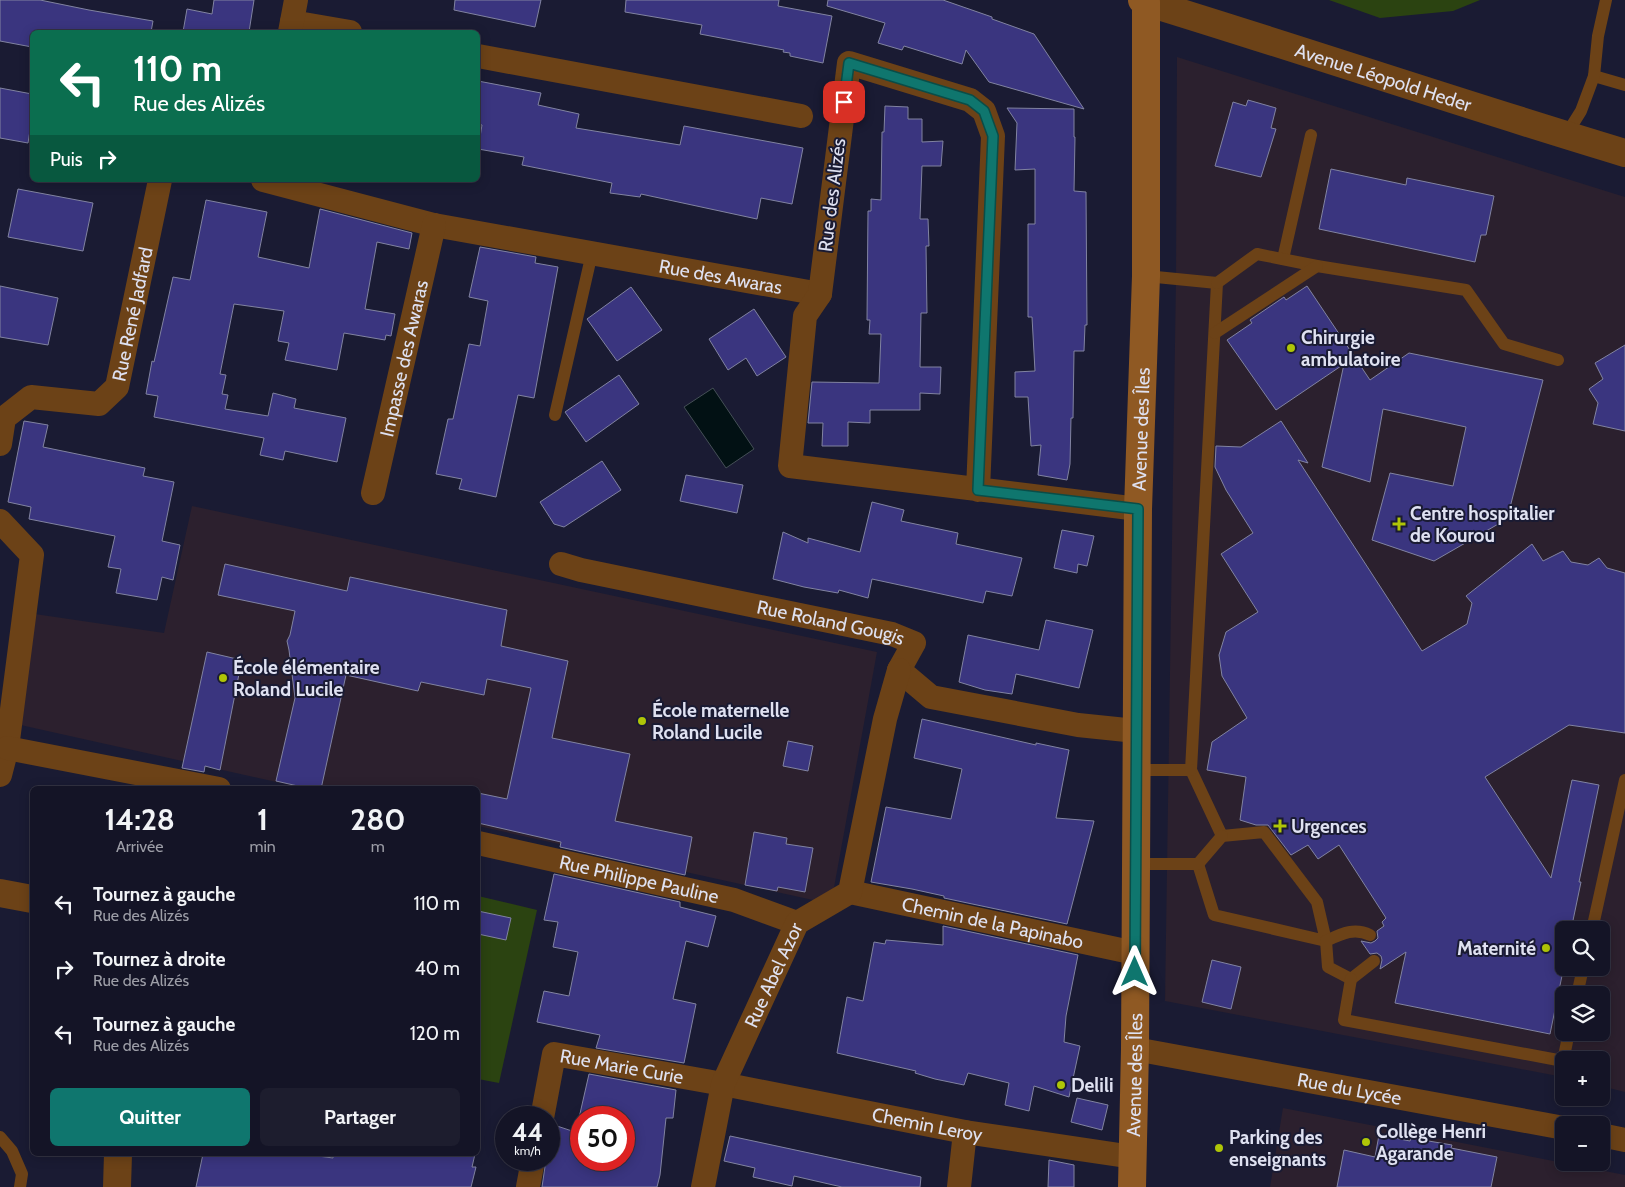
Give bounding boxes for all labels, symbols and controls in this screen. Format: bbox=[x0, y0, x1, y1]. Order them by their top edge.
street label: Avenue Léopold Heder bbox=[1292, 38, 1474, 116]
text: 110 m bbox=[133, 47, 222, 90]
icon: left bbox=[50, 50, 115, 115]
pin bbox=[823, 81, 865, 123]
icon: arrive bbox=[830, 88, 858, 116]
text: Rue des Alizés bbox=[133, 90, 265, 117]
street label: Rue des Alizés bbox=[814, 137, 850, 253]
icon: right bbox=[93, 145, 121, 173]
text: Puis bbox=[50, 148, 83, 171]
street label: Rue René Jadfard bbox=[107, 245, 157, 383]
street label: Rue des Awaras bbox=[657, 254, 784, 299]
street label: Impasse des Awaras bbox=[375, 278, 433, 439]
place label: Chirurgie ambulatoire bbox=[1301, 326, 1401, 371]
marker: Chirurgie ambulatoire bbox=[1285, 342, 1297, 354]
street label: Avenue des Îles bbox=[1127, 367, 1154, 491]
place label: Centre hospitalier de Kourou bbox=[1410, 502, 1555, 547]
marker: Centre hospitalier de Kourou bbox=[1392, 517, 1406, 531]
street label: Rue Roland Gougis bbox=[755, 595, 908, 650]
place label: École élémentaire Roland Lucile bbox=[233, 655, 380, 701]
marker: École élémentaire Roland Lucile bbox=[217, 672, 229, 684]
place label: École maternelle Roland Lucile bbox=[652, 698, 790, 744]
marker: École maternelle Roland Lucile bbox=[636, 715, 648, 727]
text: 14:28 bbox=[105, 801, 175, 838]
text: 1 bbox=[257, 801, 268, 838]
text: 280 bbox=[350, 801, 405, 838]
place label: Urgences bbox=[1291, 815, 1367, 838]
marker: Urgences bbox=[1273, 819, 1287, 833]
text: Arrivée bbox=[116, 837, 163, 856]
text: min bbox=[249, 837, 276, 856]
text: m bbox=[371, 837, 385, 856]
street label: Rue Philippe Pauline bbox=[557, 850, 721, 908]
text: Tournez à gauche bbox=[93, 883, 235, 906]
icon: left bbox=[50, 890, 78, 918]
text: 110 m bbox=[413, 892, 460, 915]
street label: Chemin de la Papinabo bbox=[900, 892, 1086, 953]
text: Rue des Alizés bbox=[93, 906, 189, 925]
street label: Rue Abel Azor bbox=[739, 919, 807, 1031]
map controls bbox=[1555, 921, 1610, 1171]
button: search bbox=[1555, 921, 1610, 976]
place label: Maternité bbox=[1457, 937, 1536, 960]
marker: Maternité bbox=[1540, 942, 1552, 954]
position arrow bbox=[1108, 945, 1160, 997]
text: Tournez à droite bbox=[93, 948, 226, 971]
icon: right bbox=[50, 955, 78, 983]
text: 40 m bbox=[415, 957, 460, 980]
text: Rue des Alizés bbox=[93, 971, 189, 990]
button: layers bbox=[1555, 986, 1610, 1041]
text: Tournez à gauche bbox=[93, 1013, 235, 1036]
street label: Avenue des Îles bbox=[1122, 1013, 1147, 1137]
icon: left bbox=[50, 1020, 78, 1048]
text: 120 m bbox=[410, 1022, 460, 1045]
text: Rue des Alizés bbox=[93, 1036, 189, 1055]
street label: Rue Marie Curie bbox=[558, 1044, 686, 1088]
button: + bbox=[1555, 1051, 1610, 1106]
street label: Rue du Lycée bbox=[1295, 1068, 1404, 1109]
place label: Delili bbox=[1071, 1074, 1113, 1097]
marker: Delili bbox=[1055, 1079, 1067, 1091]
button: Quitter bbox=[50, 1088, 250, 1146]
button: Partager bbox=[260, 1088, 460, 1146]
street label: Chemin Leroy bbox=[870, 1102, 984, 1146]
speed limit sign: 50 bbox=[570, 1106, 635, 1171]
button: − bbox=[1555, 1116, 1610, 1171]
text: 44 bbox=[512, 1117, 543, 1147]
place label: Collège Henri Agarande bbox=[1376, 1120, 1486, 1165]
place label: Parking des enseignants bbox=[1229, 1126, 1326, 1171]
marker: Collège Henri Agarande bbox=[1360, 1136, 1372, 1148]
marker: Parking des enseignants bbox=[1213, 1142, 1225, 1154]
text: km/h bbox=[514, 1143, 541, 1158]

